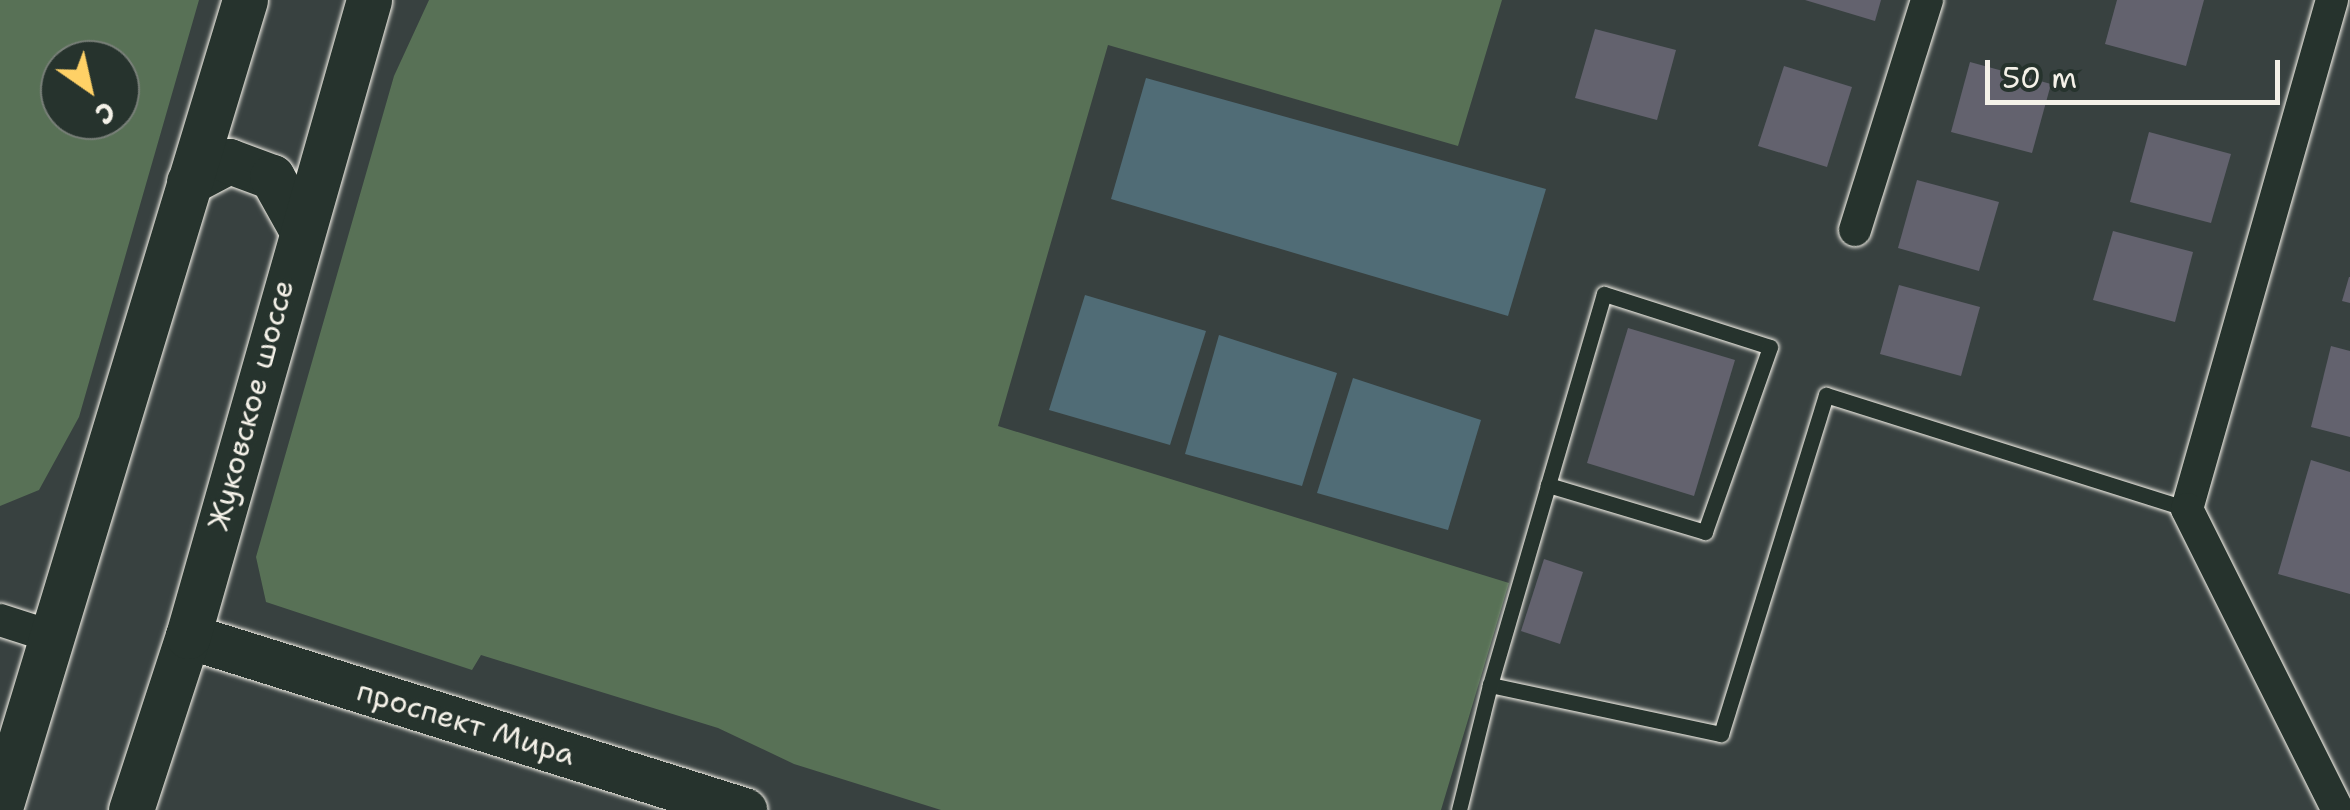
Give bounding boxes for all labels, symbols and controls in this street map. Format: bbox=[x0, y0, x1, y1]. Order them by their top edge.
north arrow bbox=[40, 40, 140, 140]
scale bar bbox=[1990, 40, 2285, 102]
text: 50 m bbox=[2002, 57, 2077, 98]
text: С bbox=[88, 93, 123, 134]
street label: Жуковское шоссе bbox=[200, 276, 302, 534]
street label: проспект Мира bbox=[352, 673, 580, 773]

